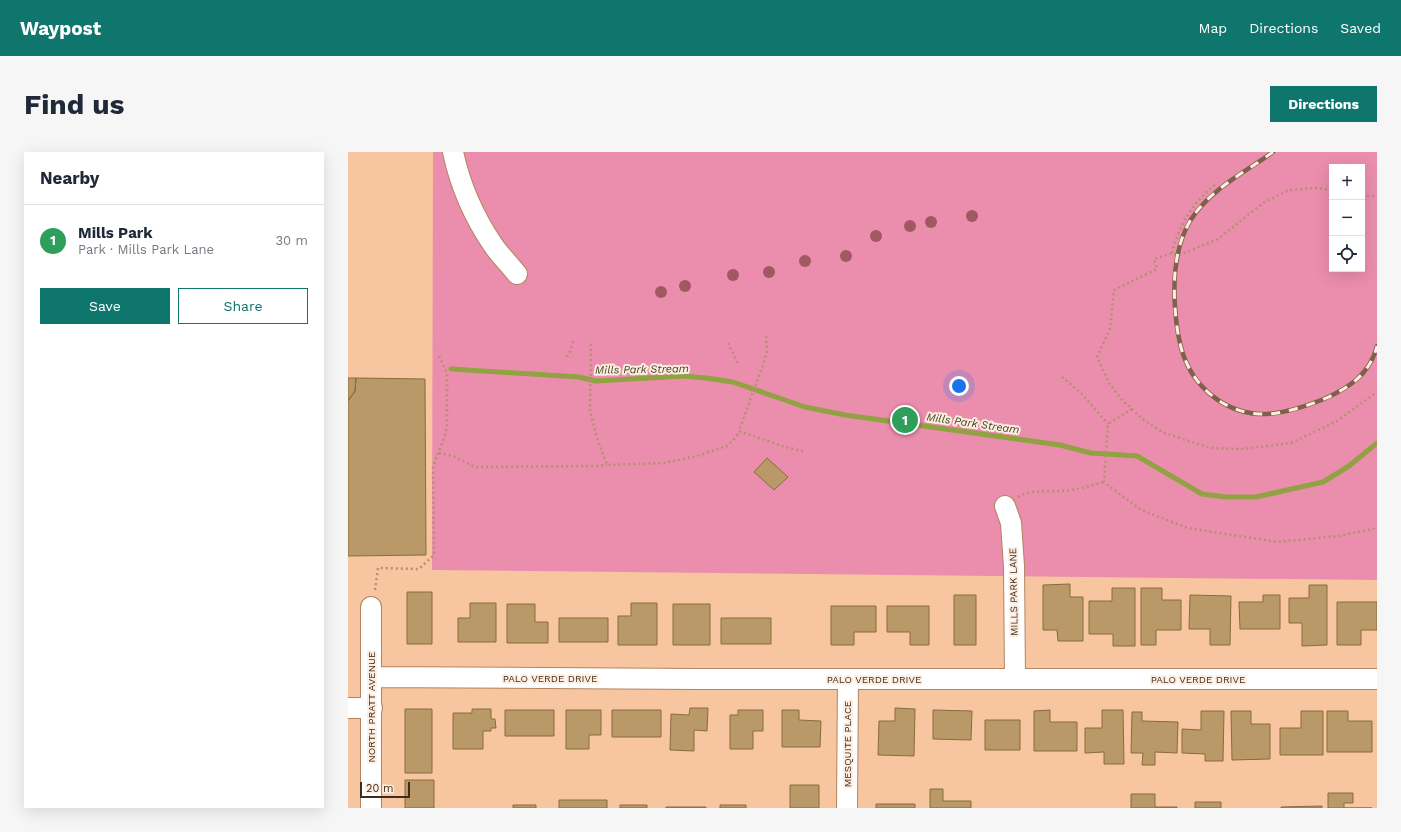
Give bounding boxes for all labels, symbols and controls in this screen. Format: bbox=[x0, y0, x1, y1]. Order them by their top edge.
text: Waypost bbox=[20, 17, 101, 40]
text: Map bbox=[1199, 20, 1227, 36]
text: Directions bbox=[1249, 20, 1318, 36]
text: Saved bbox=[1340, 20, 1381, 36]
button: Directions bbox=[1270, 86, 1377, 122]
text: Find us bbox=[24, 88, 124, 121]
map controls bbox=[1329, 164, 1365, 272]
button: + bbox=[1329, 164, 1365, 200]
text: Nearby bbox=[40, 168, 99, 188]
button: − bbox=[1329, 200, 1365, 236]
text: Mills Park bbox=[78, 224, 153, 242]
text: 1 bbox=[50, 233, 56, 248]
text: 30 m bbox=[276, 233, 308, 248]
button: locate bbox=[1329, 236, 1365, 272]
text: Park · Mills Park Lane bbox=[78, 242, 214, 257]
button: Save bbox=[40, 288, 170, 324]
button: Share bbox=[178, 288, 308, 324]
water label: Mills Park Stream bbox=[595, 362, 689, 377]
your location bbox=[949, 376, 969, 396]
pin: 1 bbox=[892, 405, 918, 435]
water label: Mills Park Stream bbox=[925, 411, 1020, 436]
street label: MILLS PARK LANE bbox=[1007, 548, 1020, 636]
street label: NORTH PRATT AVENUE bbox=[366, 652, 377, 763]
street label: PALO VERDE DRIVE bbox=[503, 673, 597, 684]
street label: PALO VERDE DRIVE bbox=[827, 674, 921, 685]
street label: PALO VERDE DRIVE bbox=[1151, 674, 1245, 685]
street label: MESQUITE PLACE bbox=[842, 701, 853, 787]
scale bar bbox=[360, 780, 410, 799]
text: 20 m bbox=[366, 782, 394, 795]

